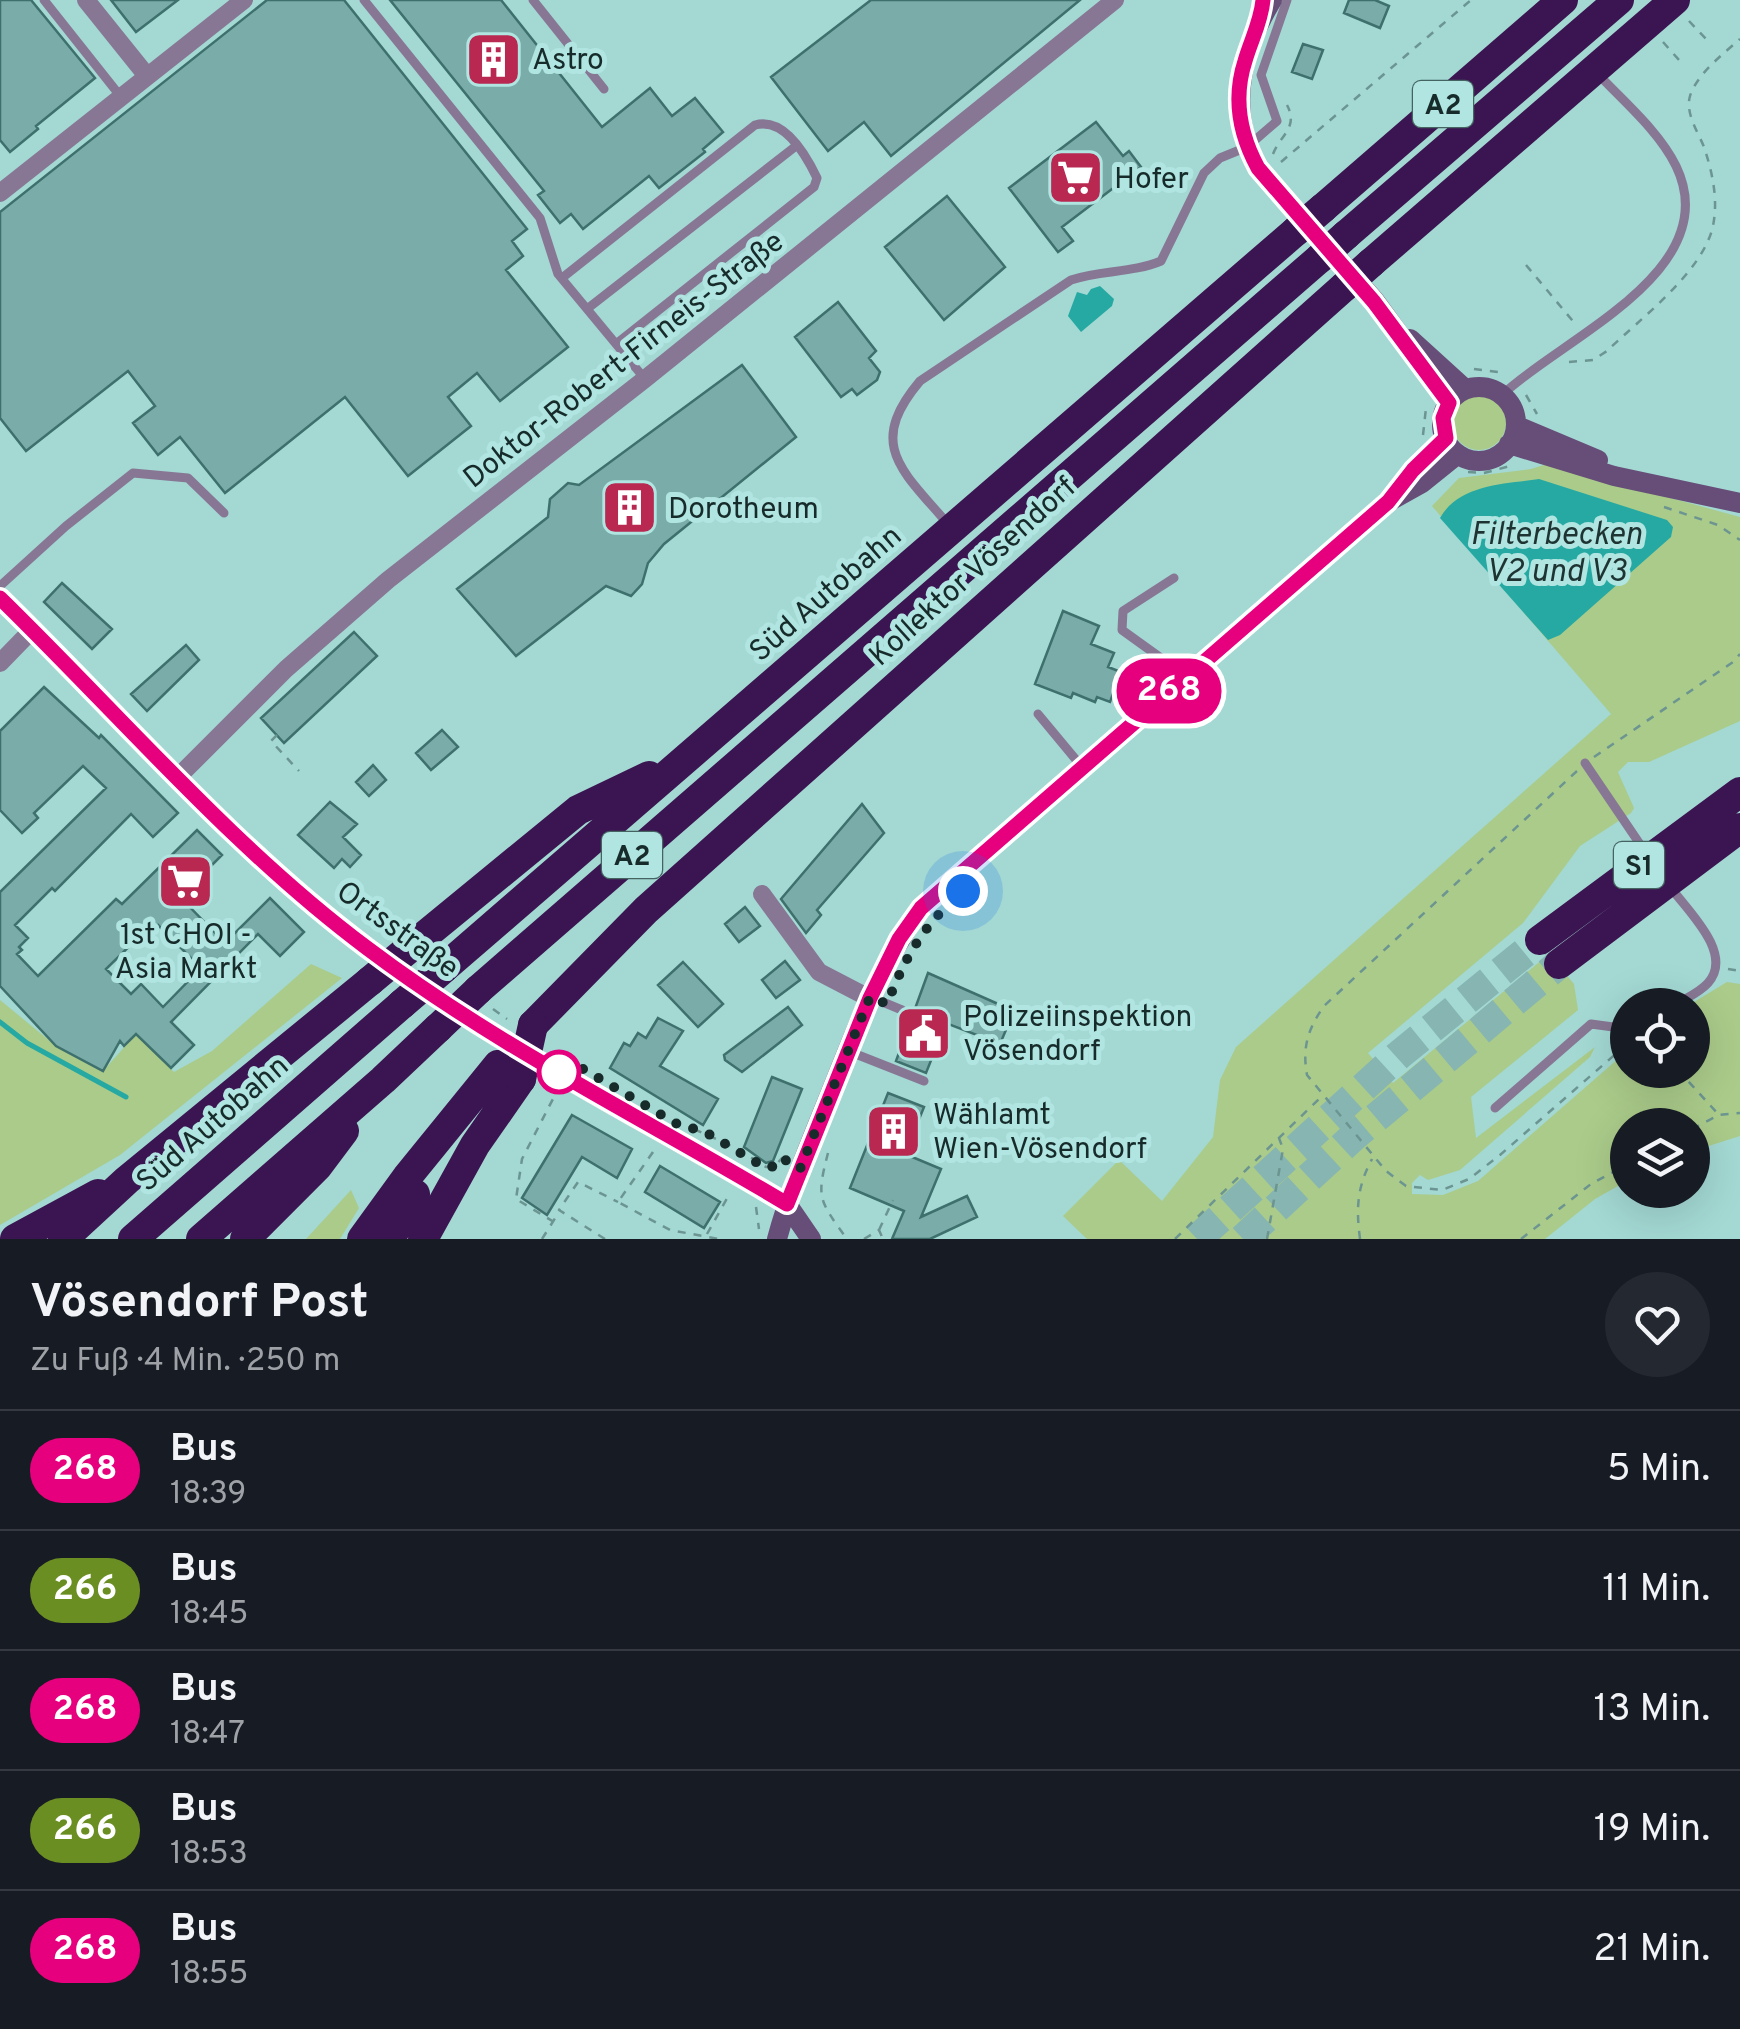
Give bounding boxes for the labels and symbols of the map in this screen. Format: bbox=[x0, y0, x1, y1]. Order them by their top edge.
building icon: Astro bbox=[463, 29, 523, 89]
place label: Astro bbox=[532, 43, 604, 80]
road number: A2 bbox=[1413, 81, 1473, 127]
supermarket icon: Hofer bbox=[1045, 148, 1105, 208]
place label: Hofer bbox=[1114, 162, 1189, 199]
street label: Doktor-Robert-Firneis-Straße bbox=[457, 224, 792, 498]
street label: Kollektor Vösendorf bbox=[863, 470, 1085, 675]
building icon: Dorotheum bbox=[599, 478, 659, 538]
place label: Dorotheum bbox=[668, 492, 819, 529]
water label: Filterbecken V2 und V3 bbox=[1470, 516, 1643, 593]
street label: Süd Autobahn bbox=[743, 519, 910, 671]
line badge: 268 bbox=[1112, 658, 1226, 724]
road number: A2 bbox=[602, 832, 662, 878]
road number: S1 bbox=[1614, 842, 1664, 888]
supermarket icon: 1st CHOI - Asia Markt bbox=[156, 851, 216, 911]
your location bbox=[938, 866, 988, 916]
street label: Ortsstraße bbox=[328, 874, 465, 988]
place label: 1st CHOI - Asia Markt bbox=[115, 918, 257, 989]
place label: Polizeiinspektion Vösendorf bbox=[963, 1000, 1192, 1071]
public building icon: Polizeiinspektion Vösendorf bbox=[894, 1003, 954, 1063]
street label: Süd Autobahn bbox=[130, 1049, 297, 1201]
unlabelled marker bbox=[538, 1051, 580, 1093]
place label: Wählamt Wien-Vösendorf bbox=[933, 1098, 1147, 1169]
building icon: Wählamt Wien-Vösendorf bbox=[864, 1101, 924, 1161]

